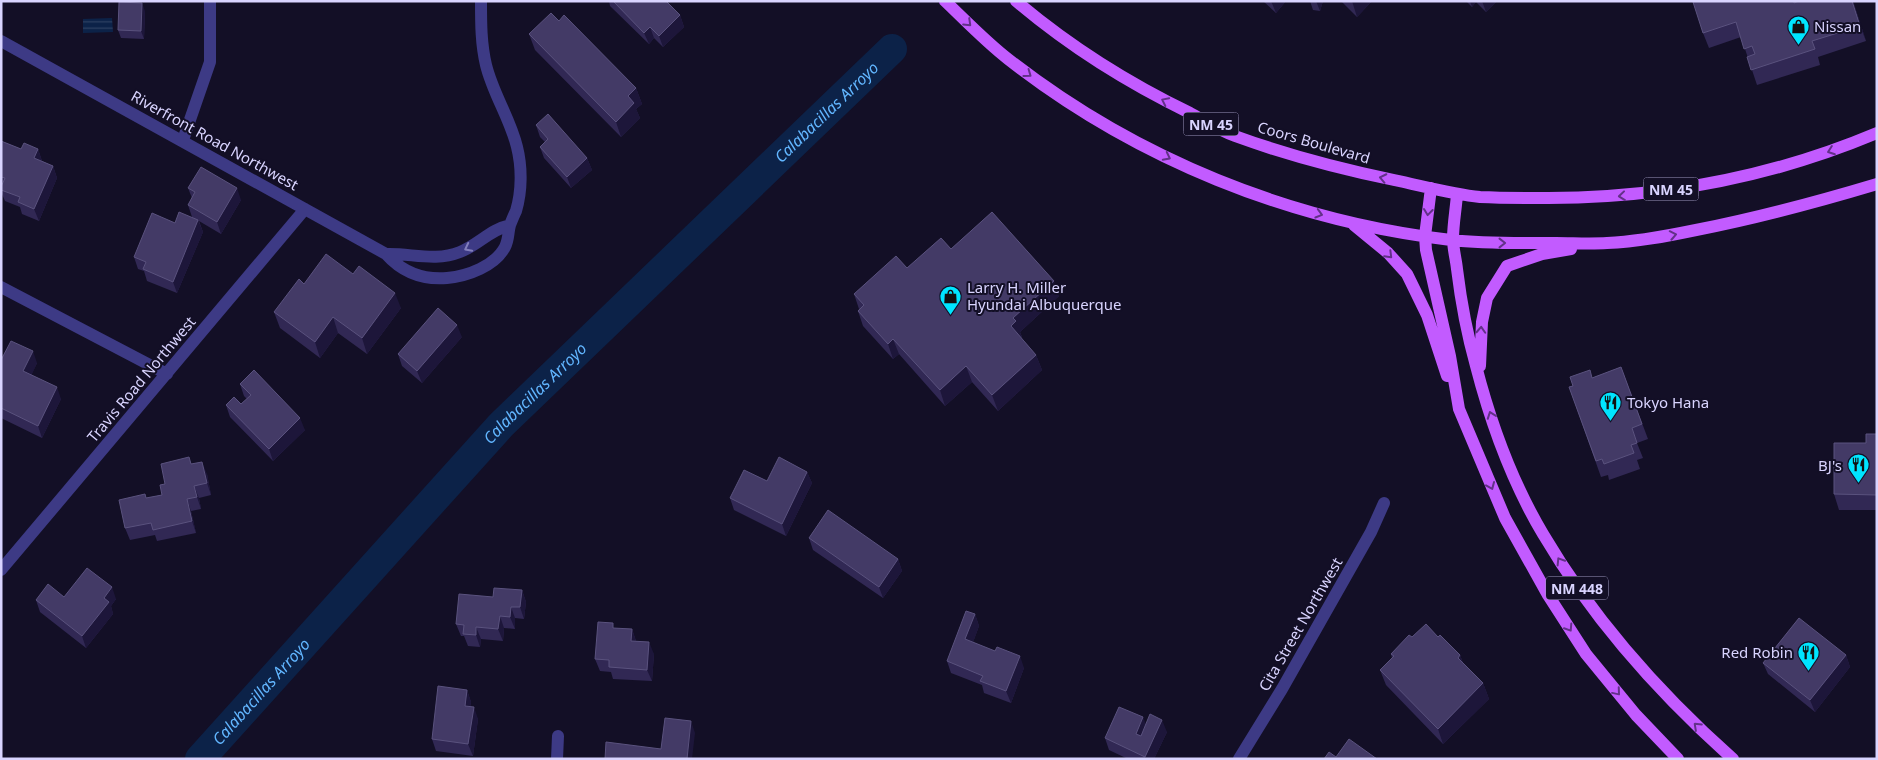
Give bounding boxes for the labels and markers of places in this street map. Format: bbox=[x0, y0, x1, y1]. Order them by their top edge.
shop icon: Nissan bbox=[1786, 14, 1810, 45]
place label: Nissan bbox=[1814, 16, 1861, 36]
place label: Larry H. Miller Hyundai Albuquerque bbox=[967, 277, 1121, 314]
shop icon: Larry H. Miller Hyundai Albuquerque bbox=[939, 284, 963, 315]
restaurant icon: Tokyo Hana bbox=[1599, 390, 1623, 421]
place label: Tokyo Hana bbox=[1627, 392, 1709, 412]
restaurant icon: BJ's bbox=[1846, 453, 1870, 484]
place label: BJ's bbox=[1818, 455, 1842, 475]
restaurant icon: Red Robin bbox=[1797, 640, 1821, 671]
place label: Red Robin bbox=[1721, 642, 1793, 662]

